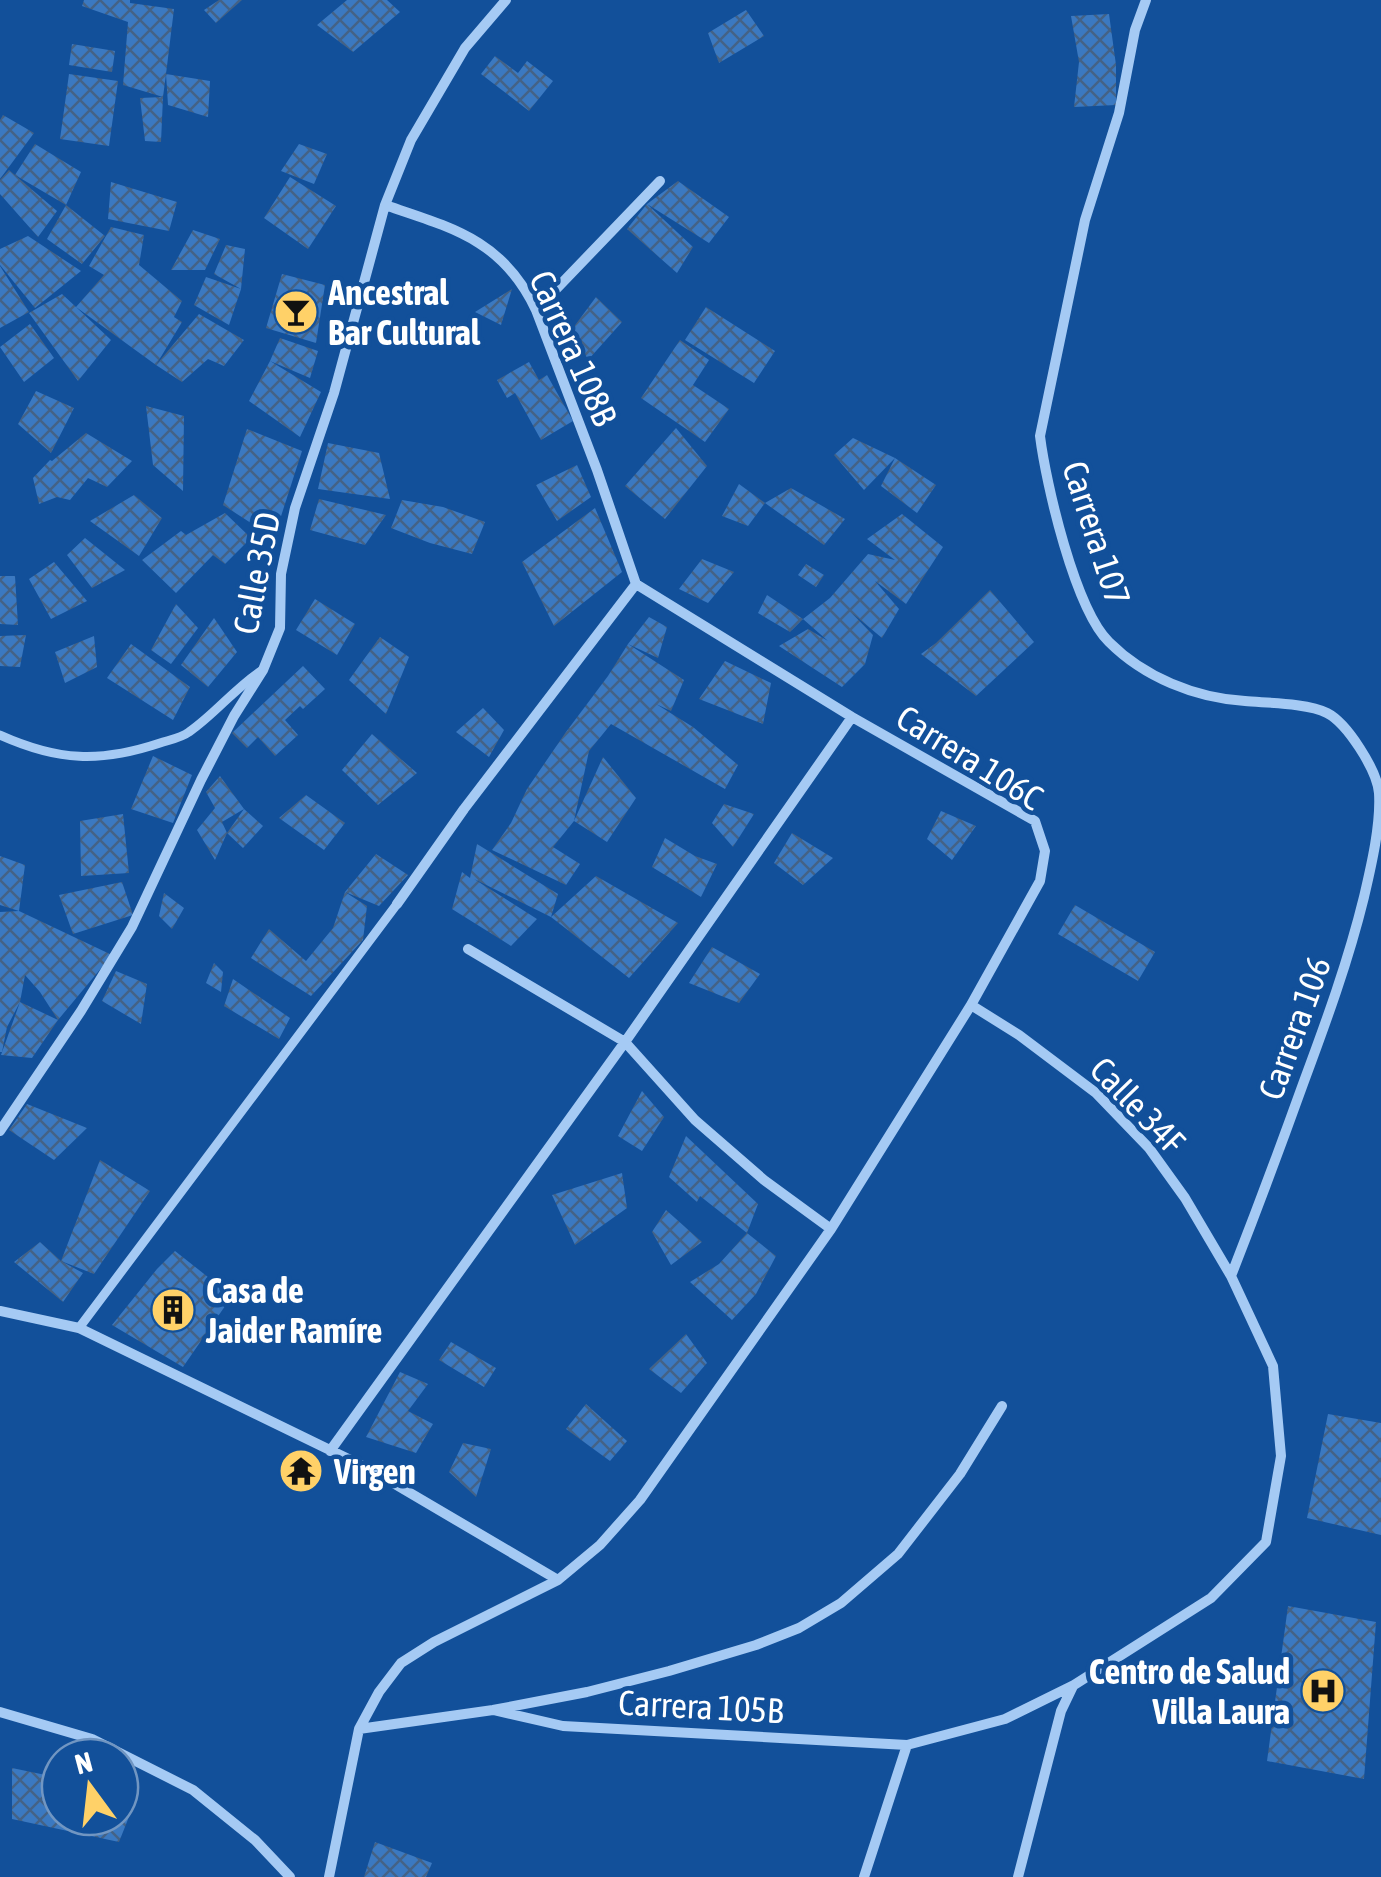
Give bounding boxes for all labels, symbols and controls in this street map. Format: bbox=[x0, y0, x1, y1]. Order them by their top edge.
street label: Carrera 108B bbox=[522, 264, 626, 432]
place label: Ancestral Bar Cultural bbox=[327, 272, 481, 352]
bar icon: Ancestral Bar Cultural bbox=[273, 289, 319, 335]
street label: Carrera 107 bbox=[1055, 456, 1139, 610]
street label: Calle 35D bbox=[225, 509, 287, 637]
street label: Carrera 106C bbox=[890, 696, 1050, 818]
street label: Carrera 106 bbox=[1250, 951, 1338, 1105]
street label: Calle 34F bbox=[1083, 1049, 1193, 1161]
place label: Casa de Jaider Ramíre bbox=[205, 1270, 382, 1350]
building icon: Casa de Jaider Ramíre bbox=[150, 1287, 196, 1333]
temple icon: Virgen bbox=[278, 1448, 324, 1494]
place label: Virgen bbox=[333, 1451, 416, 1491]
place label: Centro de Salud Villa Laura bbox=[1089, 1651, 1290, 1731]
hospital icon: Centro de Salud Villa Laura bbox=[1300, 1668, 1346, 1714]
street label: Carrera 105B bbox=[617, 1682, 785, 1730]
north arrow bbox=[40, 1737, 140, 1837]
text: N bbox=[71, 1745, 96, 1780]

